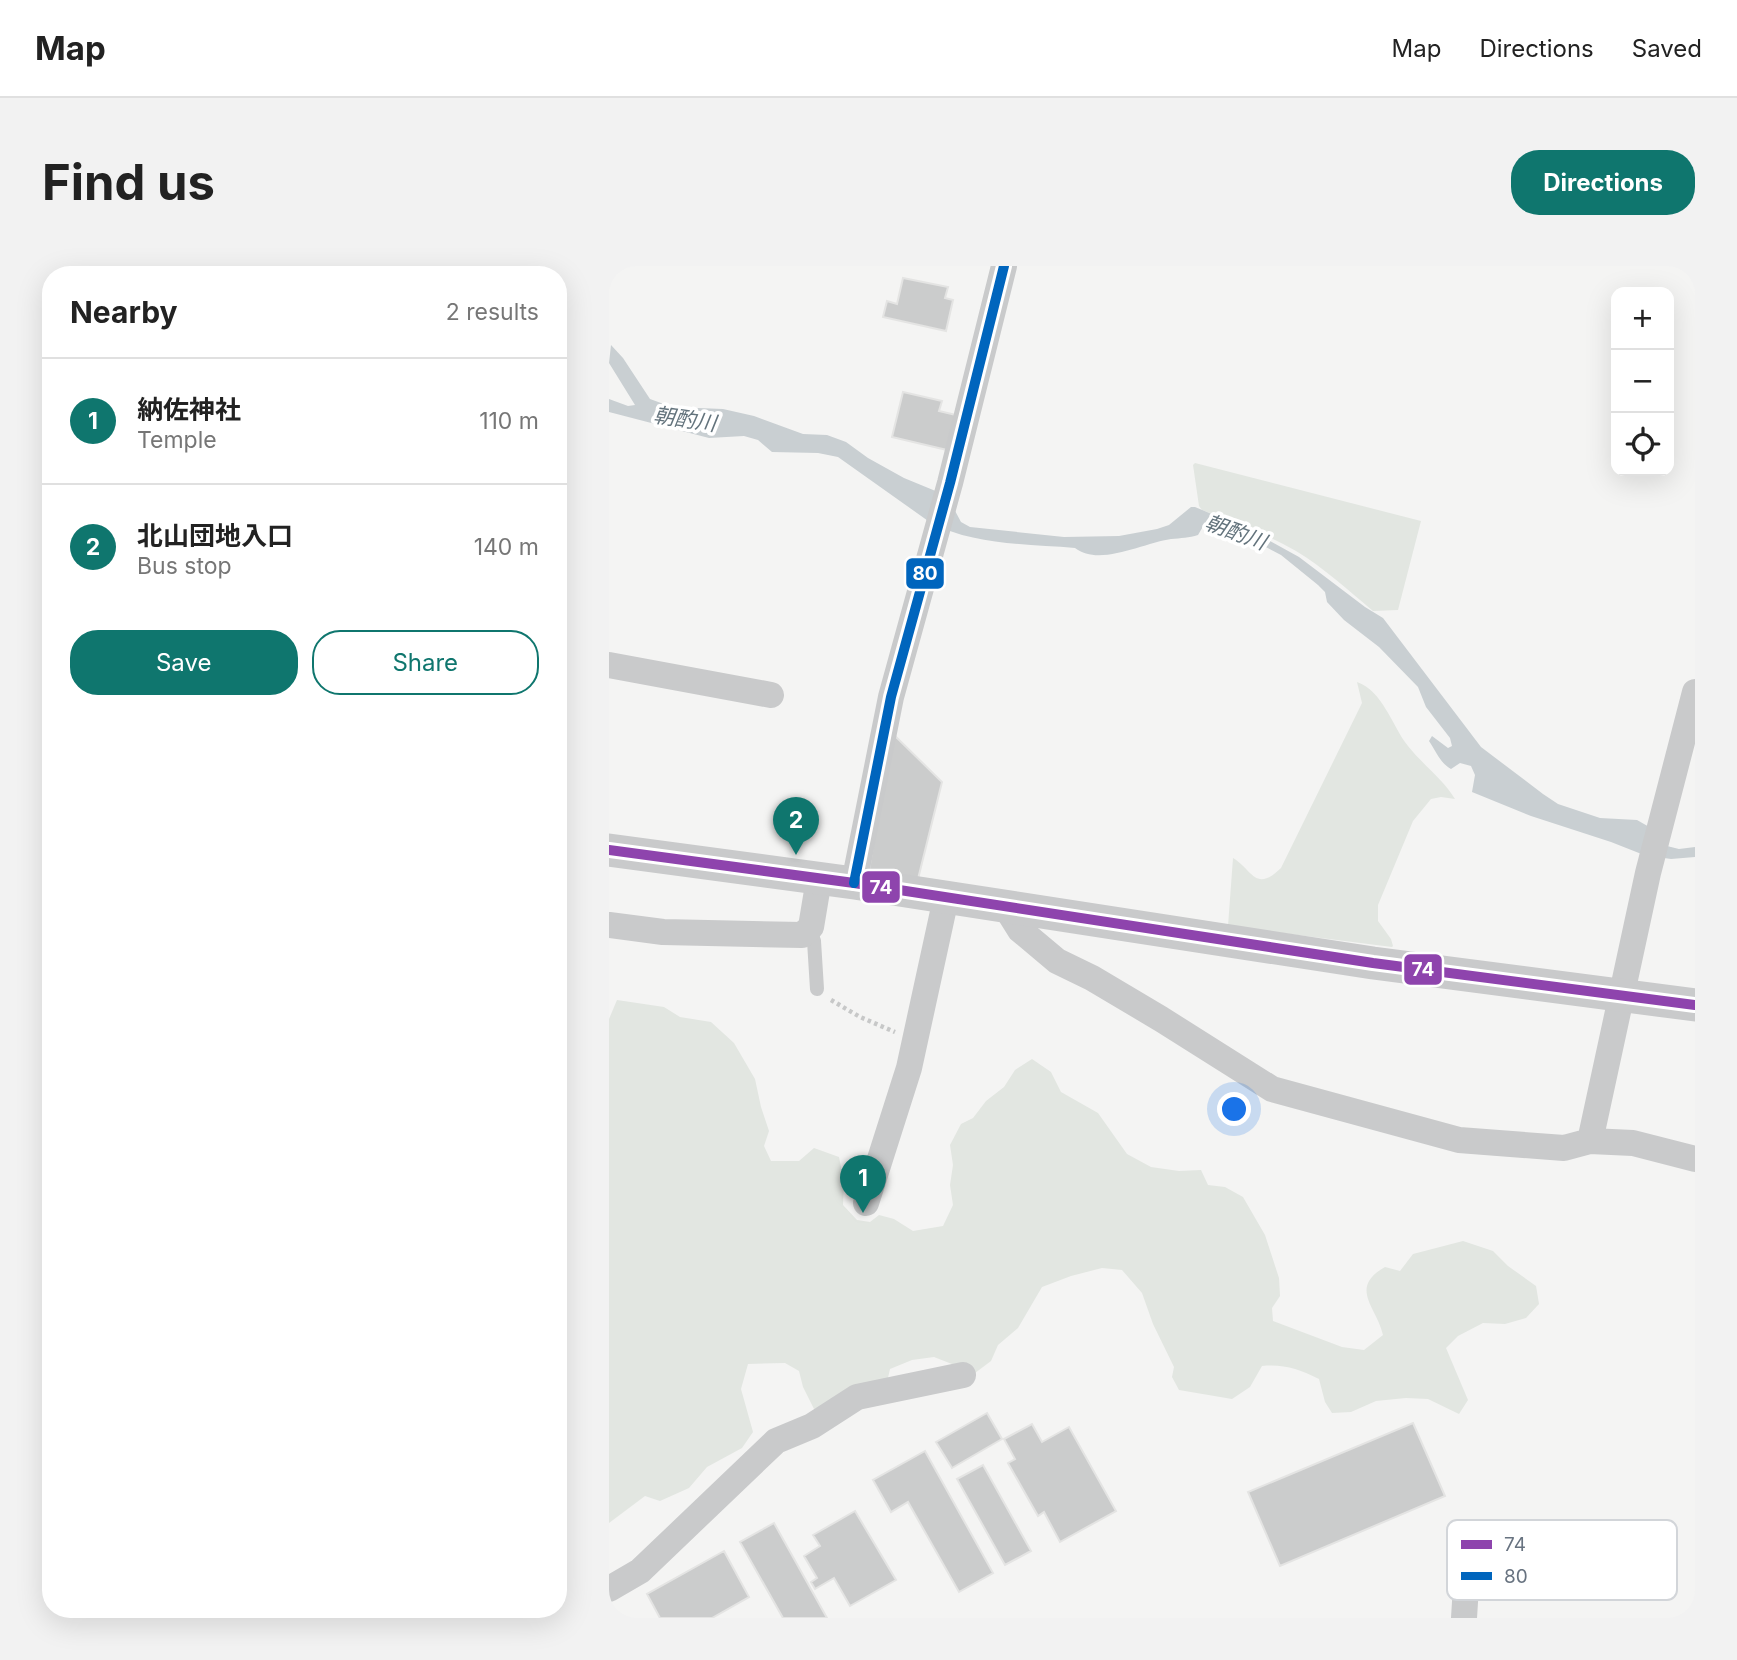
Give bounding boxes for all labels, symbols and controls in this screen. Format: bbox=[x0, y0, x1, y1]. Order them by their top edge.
text: Map bbox=[35, 28, 106, 68]
text: Map bbox=[1392, 34, 1441, 63]
text: Directions bbox=[1479, 34, 1594, 63]
text: Saved bbox=[1632, 34, 1702, 63]
button: Directions bbox=[1511, 150, 1695, 215]
text: Find us bbox=[42, 153, 215, 212]
map controls bbox=[1611, 287, 1674, 476]
button: + bbox=[1611, 287, 1674, 350]
text: Nearby bbox=[70, 294, 178, 330]
text: 2 results bbox=[446, 298, 539, 326]
button: − bbox=[1611, 350, 1674, 413]
text: 納佐神社 bbox=[137, 394, 241, 425]
water label: 朝酌川 bbox=[652, 402, 720, 436]
text: 1 bbox=[88, 407, 98, 435]
text: 110 m bbox=[479, 407, 539, 435]
button: locate bbox=[1611, 413, 1674, 476]
text: Temple bbox=[137, 426, 217, 454]
water label: 朝酌川 bbox=[1202, 509, 1272, 555]
text: 北山団地入口 bbox=[137, 520, 293, 551]
text: 2 bbox=[86, 533, 100, 561]
text: 140 m bbox=[474, 533, 539, 561]
text: Bus stop bbox=[137, 552, 232, 580]
line badge: 80 bbox=[905, 557, 945, 590]
text: 80 bbox=[912, 562, 938, 585]
button: Save bbox=[70, 630, 298, 695]
button: Share bbox=[312, 630, 539, 695]
pin: 2 bbox=[773, 797, 819, 855]
line badge: 74 bbox=[861, 870, 901, 904]
text: 74 bbox=[870, 876, 892, 899]
line badge: 74 bbox=[1403, 953, 1443, 986]
text: 74 bbox=[1412, 958, 1434, 981]
your location bbox=[1217, 1092, 1251, 1126]
pin: 1 bbox=[840, 1155, 886, 1213]
legend bbox=[1447, 1520, 1677, 1600]
text: 74 bbox=[1504, 1533, 1526, 1556]
text: 80 bbox=[1504, 1565, 1528, 1588]

